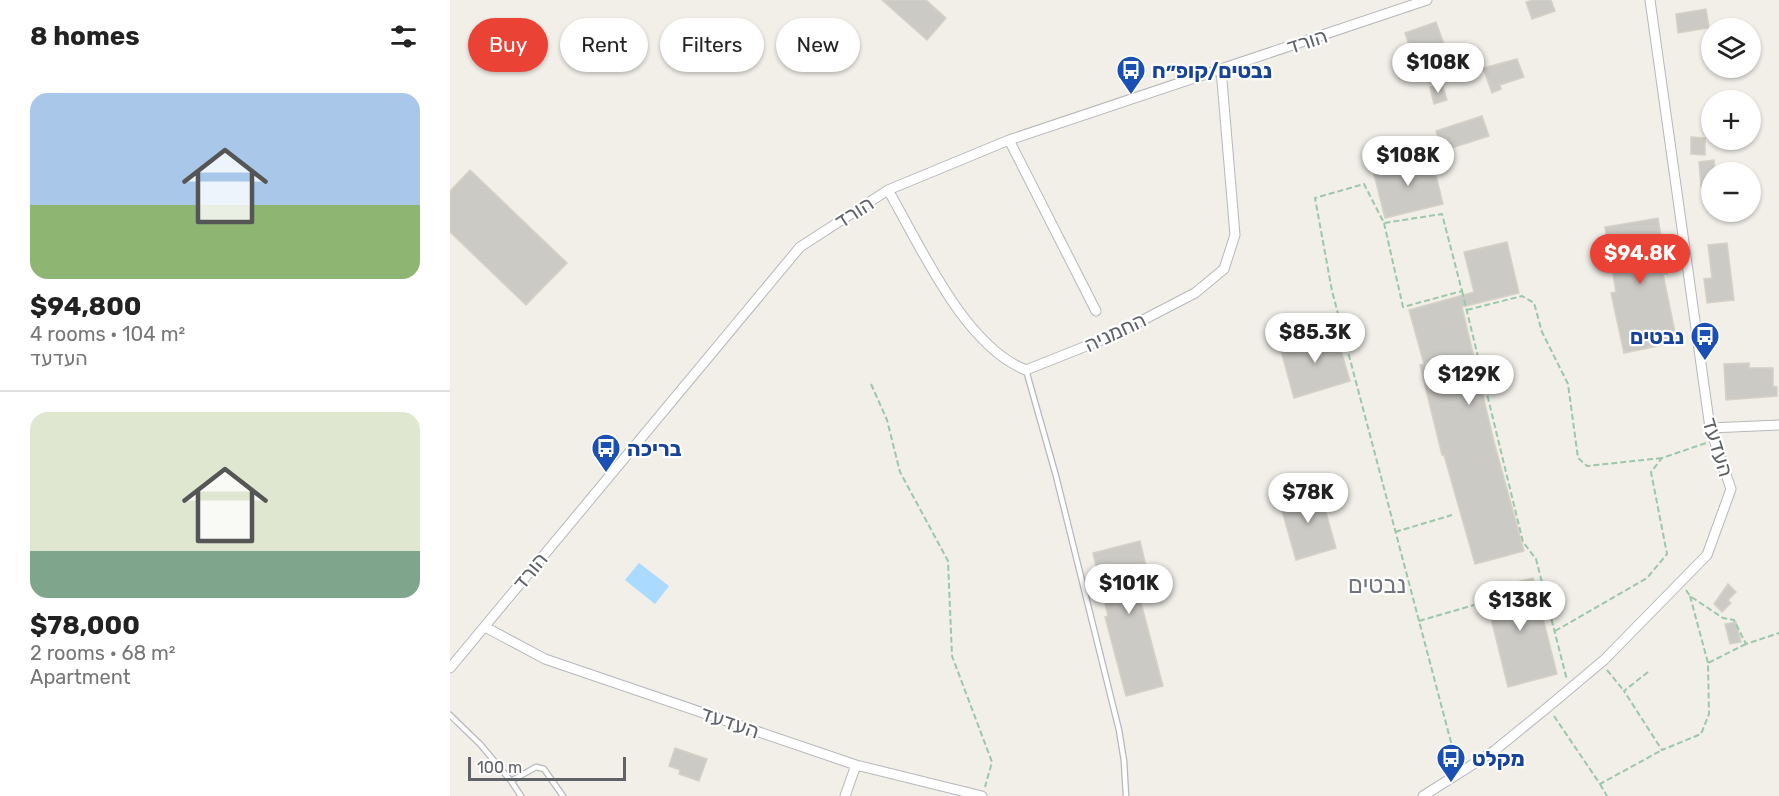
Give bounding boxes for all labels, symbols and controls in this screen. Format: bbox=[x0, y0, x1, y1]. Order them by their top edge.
chip: Buy bbox=[468, 18, 548, 72]
chip: Rent bbox=[560, 18, 648, 72]
chip: Filters bbox=[660, 18, 764, 72]
chip: New bbox=[776, 18, 860, 72]
map controls bbox=[1701, 18, 1761, 222]
button: layers bbox=[1701, 18, 1761, 78]
icon: filters bbox=[387, 20, 420, 53]
text: 8 homes bbox=[30, 21, 140, 52]
street label: הורד bbox=[1284, 23, 1330, 59]
pin: $108K bbox=[1396, 43, 1480, 94]
text: $108K bbox=[1406, 50, 1470, 74]
bus stop icon: נבטים/קופ״ח bbox=[1115, 54, 1147, 96]
place label: נבטים/קופ״ח bbox=[1152, 58, 1272, 83]
button: + bbox=[1701, 90, 1761, 150]
icon: home bbox=[171, 132, 279, 240]
pin: $108K bbox=[1366, 136, 1450, 187]
text: $108K bbox=[1376, 143, 1440, 167]
button: − bbox=[1701, 162, 1761, 222]
street label: הורד bbox=[830, 190, 878, 234]
pin: $94.8K bbox=[1591, 234, 1689, 285]
text: $94.8K bbox=[1604, 241, 1676, 265]
text: $94,800 bbox=[30, 291, 142, 322]
street label: החמניה bbox=[1080, 307, 1150, 357]
pin: $85.3K bbox=[1266, 313, 1364, 364]
text: $85.3K bbox=[1279, 320, 1351, 344]
bus stop icon: נבטים bbox=[1689, 320, 1721, 362]
text: 4 rooms · 104 m² bbox=[30, 322, 185, 346]
place label: נבטים bbox=[1630, 324, 1684, 349]
text: העדעד bbox=[30, 346, 88, 370]
pin: $129K bbox=[1427, 355, 1511, 406]
text: $129K bbox=[1438, 362, 1500, 386]
street label: העדעד bbox=[1697, 414, 1739, 480]
bus stop icon: בריכה bbox=[590, 432, 622, 474]
place label: בריכה bbox=[627, 436, 682, 461]
icon: home bbox=[171, 451, 279, 559]
pin: $78K bbox=[1272, 473, 1344, 524]
text: $78K bbox=[1282, 480, 1334, 504]
street label: הורד bbox=[507, 547, 553, 595]
pin: $101K bbox=[1087, 564, 1171, 615]
text: $101K bbox=[1099, 571, 1159, 595]
district label: נבטים bbox=[1348, 571, 1406, 599]
pin: $138K bbox=[1478, 581, 1562, 632]
text: $138K bbox=[1488, 588, 1552, 612]
text: $78,000 bbox=[30, 610, 140, 641]
text: 2 rooms · 68 m² bbox=[30, 641, 176, 665]
text: Apartment bbox=[30, 665, 131, 689]
street label: העדעד bbox=[697, 700, 763, 744]
bus stop icon: מקלט bbox=[1435, 742, 1467, 784]
place label: מקלט bbox=[1472, 746, 1525, 771]
scale bar bbox=[468, 754, 626, 782]
text: 100 m bbox=[477, 758, 522, 777]

